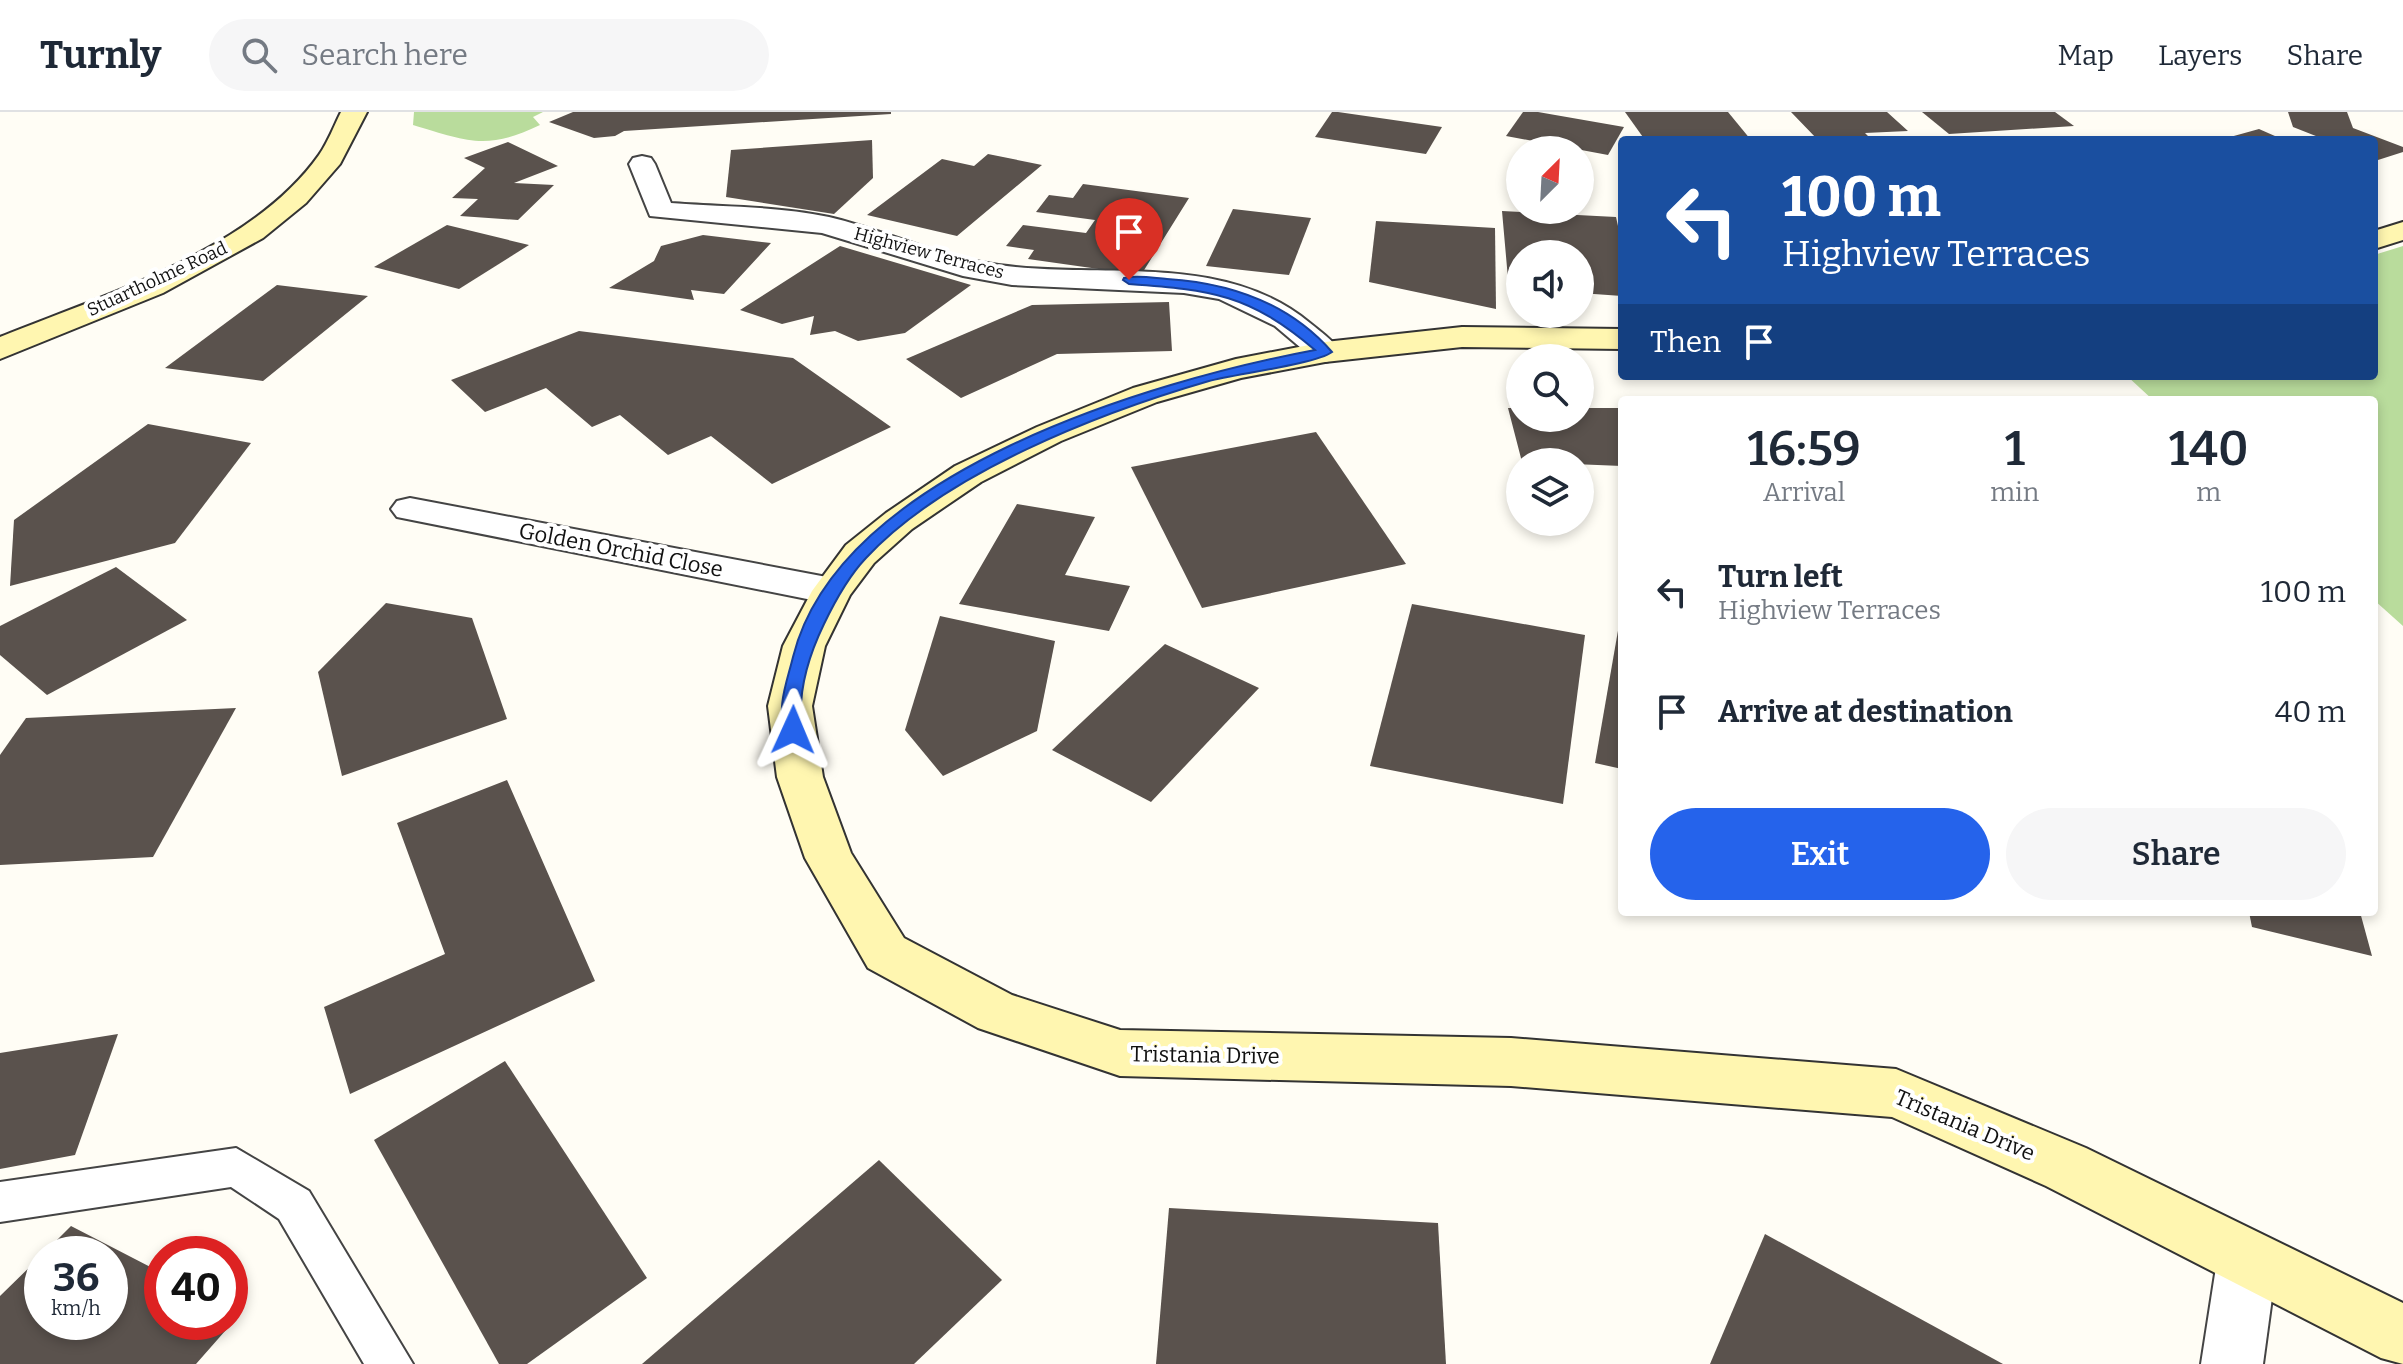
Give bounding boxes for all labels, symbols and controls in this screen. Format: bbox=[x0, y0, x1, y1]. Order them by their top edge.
search box bbox=[209, 19, 769, 91]
text: Turnly bbox=[40, 32, 161, 78]
icon: search bbox=[237, 33, 281, 77]
text: Search here bbox=[301, 37, 468, 73]
text: Map bbox=[2057, 39, 2114, 72]
text: Layers bbox=[2158, 39, 2242, 72]
text: Share bbox=[2286, 39, 2363, 72]
north arrow bbox=[1506, 136, 1594, 224]
map controls bbox=[1506, 136, 1594, 536]
text: 100 m bbox=[1782, 164, 1941, 231]
icon: left bbox=[1650, 168, 1754, 272]
pin bbox=[1095, 198, 1163, 280]
icon: arrive bbox=[1107, 210, 1151, 254]
street label: Highview Terraces bbox=[852, 222, 1006, 284]
text: Highview Terraces bbox=[1782, 232, 2091, 276]
street label: Stuartholme Road bbox=[83, 237, 231, 321]
button: sound bbox=[1506, 240, 1594, 328]
icon: arrive bbox=[1737, 320, 1781, 364]
text: Then bbox=[1650, 324, 1721, 360]
button: search bbox=[1506, 344, 1594, 432]
text: 16:59 bbox=[1747, 420, 1861, 478]
text: 1 bbox=[2005, 420, 2025, 478]
text: 140 bbox=[2169, 420, 2249, 478]
button: layers bbox=[1506, 448, 1594, 536]
text: Arrival bbox=[1763, 477, 1845, 508]
text: min bbox=[1990, 477, 2039, 508]
text: m bbox=[2196, 477, 2221, 508]
street label: Golden Orchid Close bbox=[517, 517, 725, 583]
text: Turn left bbox=[1718, 559, 1843, 595]
icon: left bbox=[1650, 570, 1694, 614]
text: 100 m bbox=[2261, 574, 2346, 610]
text: Highview Terraces bbox=[1718, 595, 1941, 626]
position arrow bbox=[751, 688, 835, 772]
icon: arrive bbox=[1650, 690, 1694, 734]
text: Arrive at destination bbox=[1718, 694, 2013, 730]
text: 40 m bbox=[2275, 694, 2346, 730]
button: Exit bbox=[1650, 808, 1990, 900]
button: Share bbox=[2006, 808, 2346, 900]
street label: Tristania Drive bbox=[1130, 1040, 1280, 1070]
street label: Tristania Drive bbox=[1891, 1083, 2039, 1167]
speed limit sign: 40 bbox=[144, 1236, 248, 1340]
text: 36 bbox=[53, 1254, 99, 1302]
text: km/h bbox=[51, 1296, 101, 1320]

